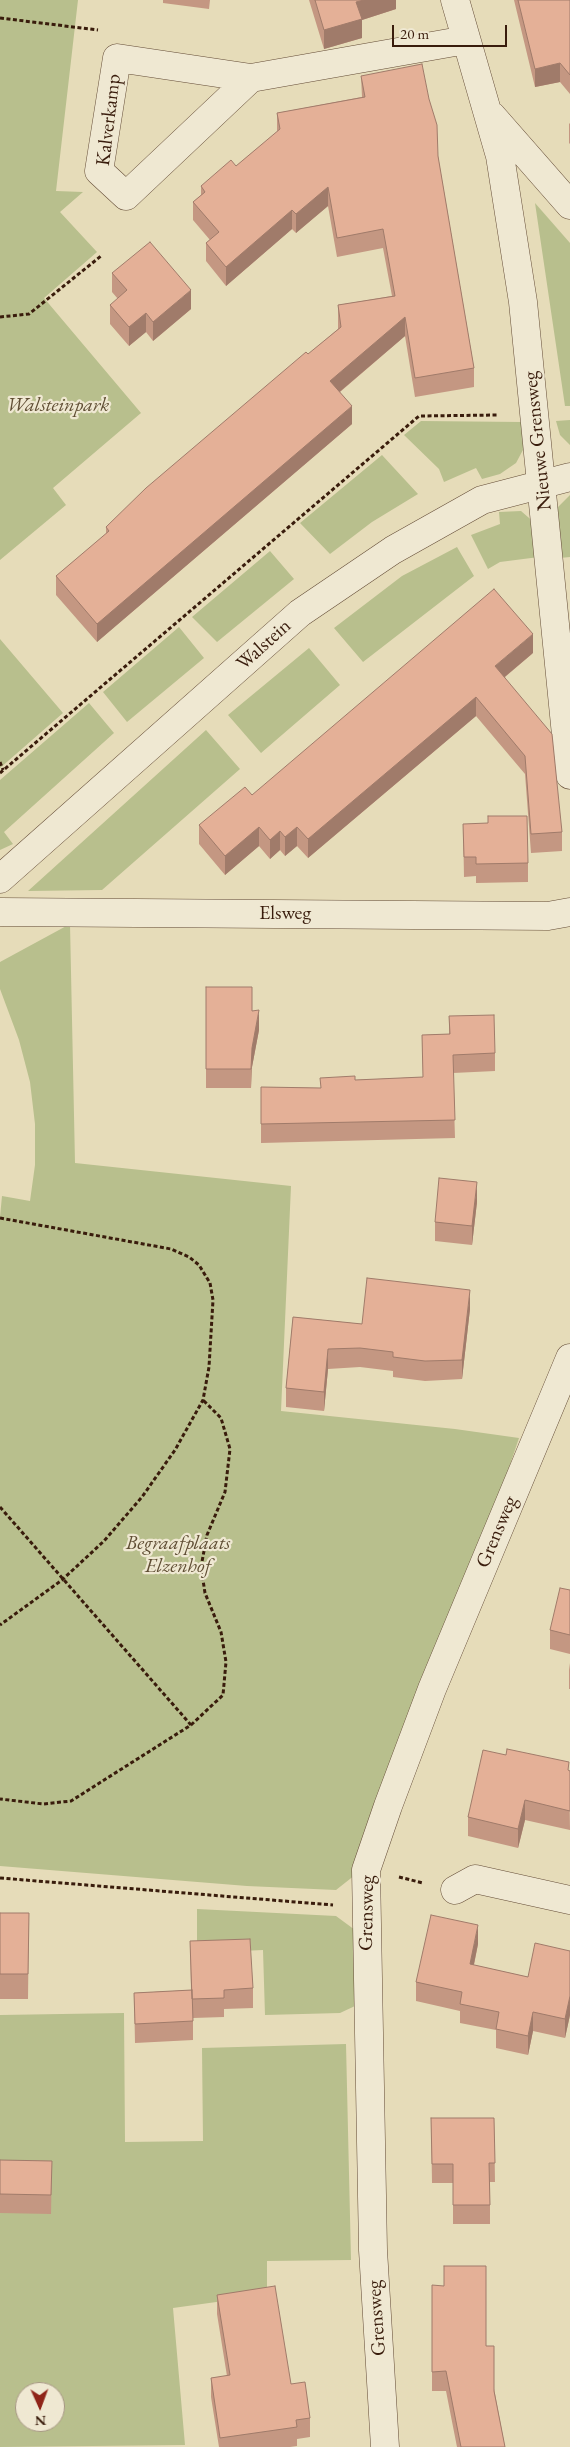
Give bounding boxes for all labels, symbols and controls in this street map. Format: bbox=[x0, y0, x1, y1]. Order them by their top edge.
scale bar bbox=[395, 15, 510, 47]
text: 20 m bbox=[400, 24, 429, 43]
street label: Kalverkamp bbox=[91, 73, 127, 167]
street label: Nieuwe Grensweg bbox=[519, 370, 557, 512]
park label: Walsteinpark bbox=[7, 394, 109, 418]
street label: Walstein bbox=[232, 614, 296, 676]
street label: Elsweg bbox=[259, 902, 311, 926]
street label: Grensweg bbox=[471, 1492, 523, 1572]
park label: Begraafplaats Elzenhof bbox=[126, 1532, 230, 1579]
street label: Grensweg bbox=[354, 1875, 380, 1951]
street label: Grensweg bbox=[362, 2279, 392, 2357]
north arrow bbox=[15, 2382, 65, 2432]
text: N bbox=[35, 2412, 46, 2430]

